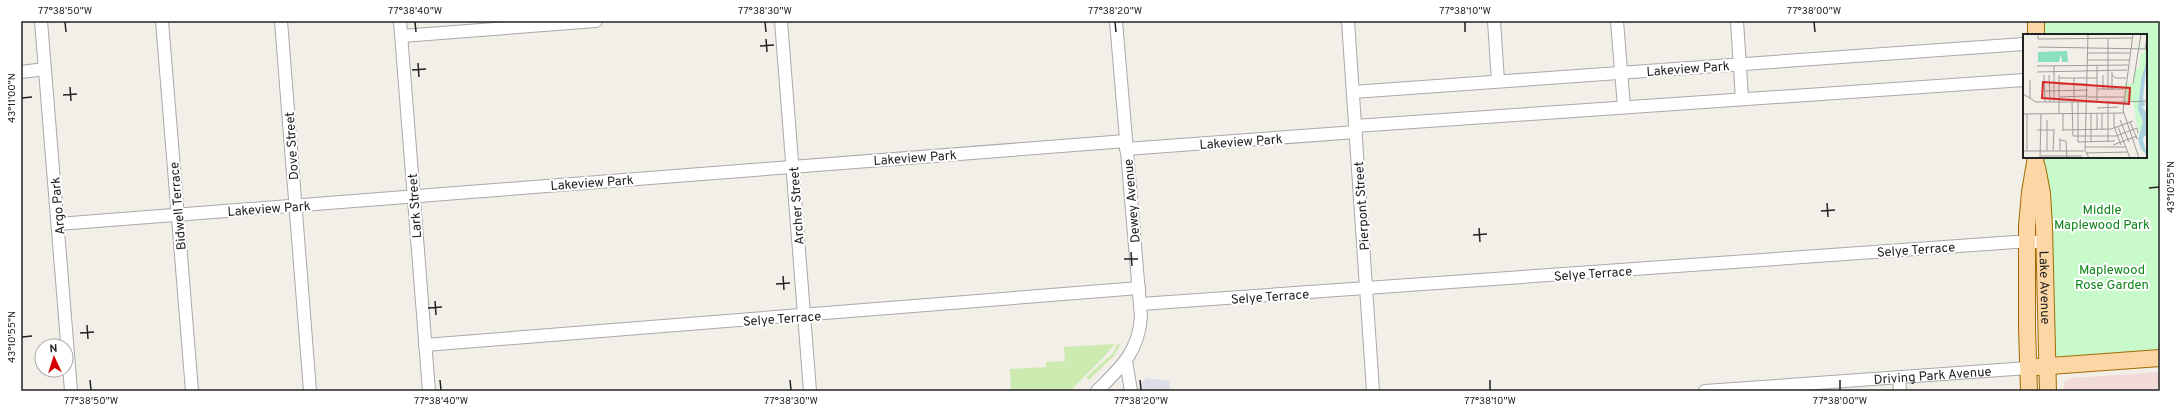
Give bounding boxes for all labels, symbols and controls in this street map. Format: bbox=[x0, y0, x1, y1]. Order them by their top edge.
text: 77°38'50"W bbox=[38, 5, 92, 18]
text: 77°38'40"W bbox=[388, 5, 442, 18]
text: 77°38'30"W bbox=[738, 5, 792, 18]
text: 77°38'20"W bbox=[1088, 5, 1142, 18]
text: 77°38'10"W bbox=[1439, 5, 1491, 18]
text: 77°38'00"W bbox=[1787, 5, 1841, 18]
inset map bbox=[2023, 34, 2147, 158]
street label: Lakeview Park bbox=[1646, 59, 1730, 81]
text: 43°11'00"N bbox=[6, 73, 19, 123]
street label: Dove Street bbox=[283, 111, 303, 181]
street label: Lakeview Park bbox=[1199, 132, 1283, 154]
street label: Lakeview Park bbox=[873, 148, 957, 170]
street label: Dewey Avenue bbox=[1121, 158, 1145, 244]
street label: Bidwell Terrace bbox=[167, 161, 191, 251]
street label: Pierpont Street bbox=[1352, 161, 1374, 251]
text: 43°10'55"N bbox=[2165, 161, 2178, 213]
street label: Archer Street bbox=[787, 166, 809, 246]
street label: Lark Street bbox=[406, 173, 426, 239]
street label: Lakeview Park bbox=[550, 173, 634, 195]
street label: Argo Park bbox=[48, 176, 69, 235]
street label: Lakeview Park bbox=[227, 199, 311, 221]
park label: Middle Maplewood Park bbox=[2054, 203, 2150, 234]
street label: Selye Terrace bbox=[1877, 240, 1956, 262]
street label: Lake Avenue bbox=[2035, 250, 2052, 325]
park label: Maplewood Rose Garden bbox=[2075, 263, 2149, 294]
street label: Selye Terrace bbox=[1554, 264, 1633, 286]
street label: Selye Terrace bbox=[1231, 287, 1310, 309]
street label: Selye Terrace bbox=[743, 309, 822, 331]
text: 43°10'55"N bbox=[6, 311, 19, 363]
north arrow bbox=[34, 338, 74, 378]
text: N bbox=[49, 342, 58, 356]
street label: Driving Park Avenue bbox=[1873, 365, 1992, 389]
text: 77°38'50"W bbox=[64, 395, 118, 408]
text: 77°38'40"W bbox=[414, 395, 468, 408]
text: 77°38'30"W bbox=[764, 395, 818, 408]
text: 77°38'20"W bbox=[1114, 395, 1168, 408]
text: 77°38'10"W bbox=[1464, 395, 1516, 408]
text: 77°38'00"W bbox=[1813, 395, 1867, 408]

